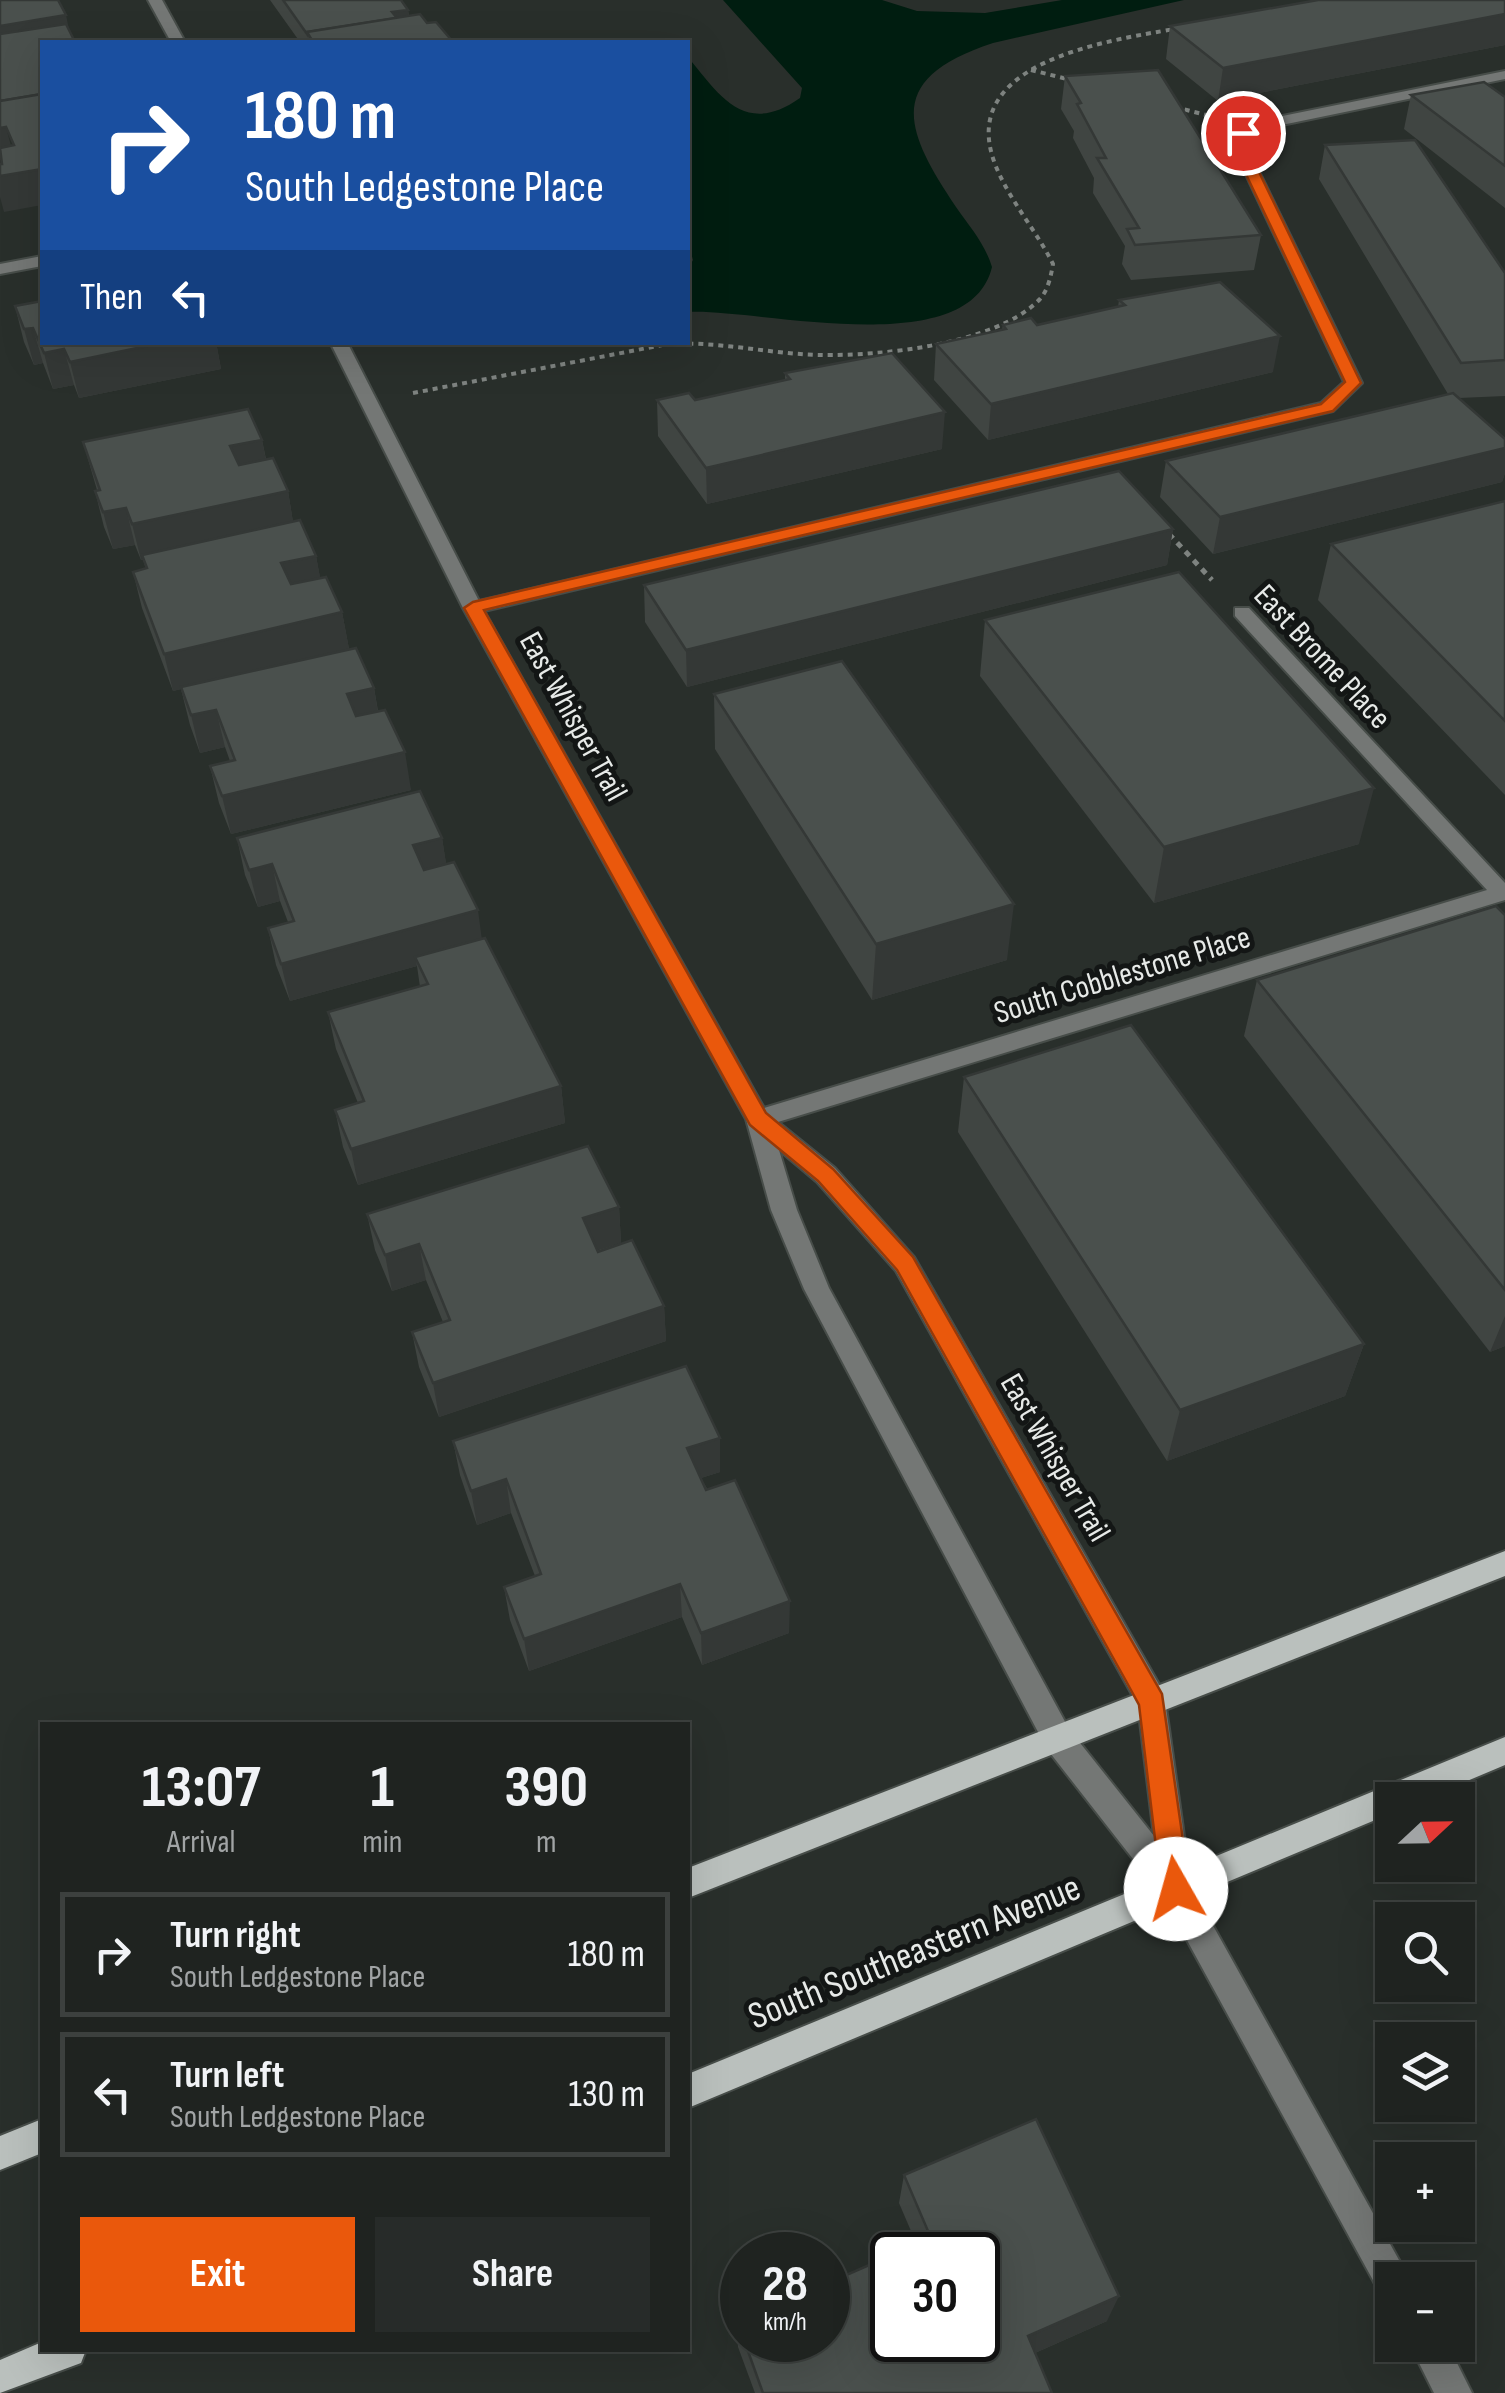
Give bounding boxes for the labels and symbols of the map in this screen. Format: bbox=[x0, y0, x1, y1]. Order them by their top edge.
pin bbox=[1201, 91, 1286, 176]
street label: East Brome Place bbox=[1245, 577, 1399, 737]
street label: East Whisper Trail bbox=[510, 625, 635, 808]
street label: South Cobblestone Place bbox=[990, 918, 1255, 1033]
street label: East Whisper Trail bbox=[991, 1367, 1118, 1549]
north arrow bbox=[1375, 1782, 1475, 1882]
position arrow bbox=[1124, 1837, 1228, 1941]
street label: South Southeastern Avenue bbox=[742, 1865, 1087, 2040]
speed limit sign: 30 bbox=[870, 2232, 1000, 2362]

